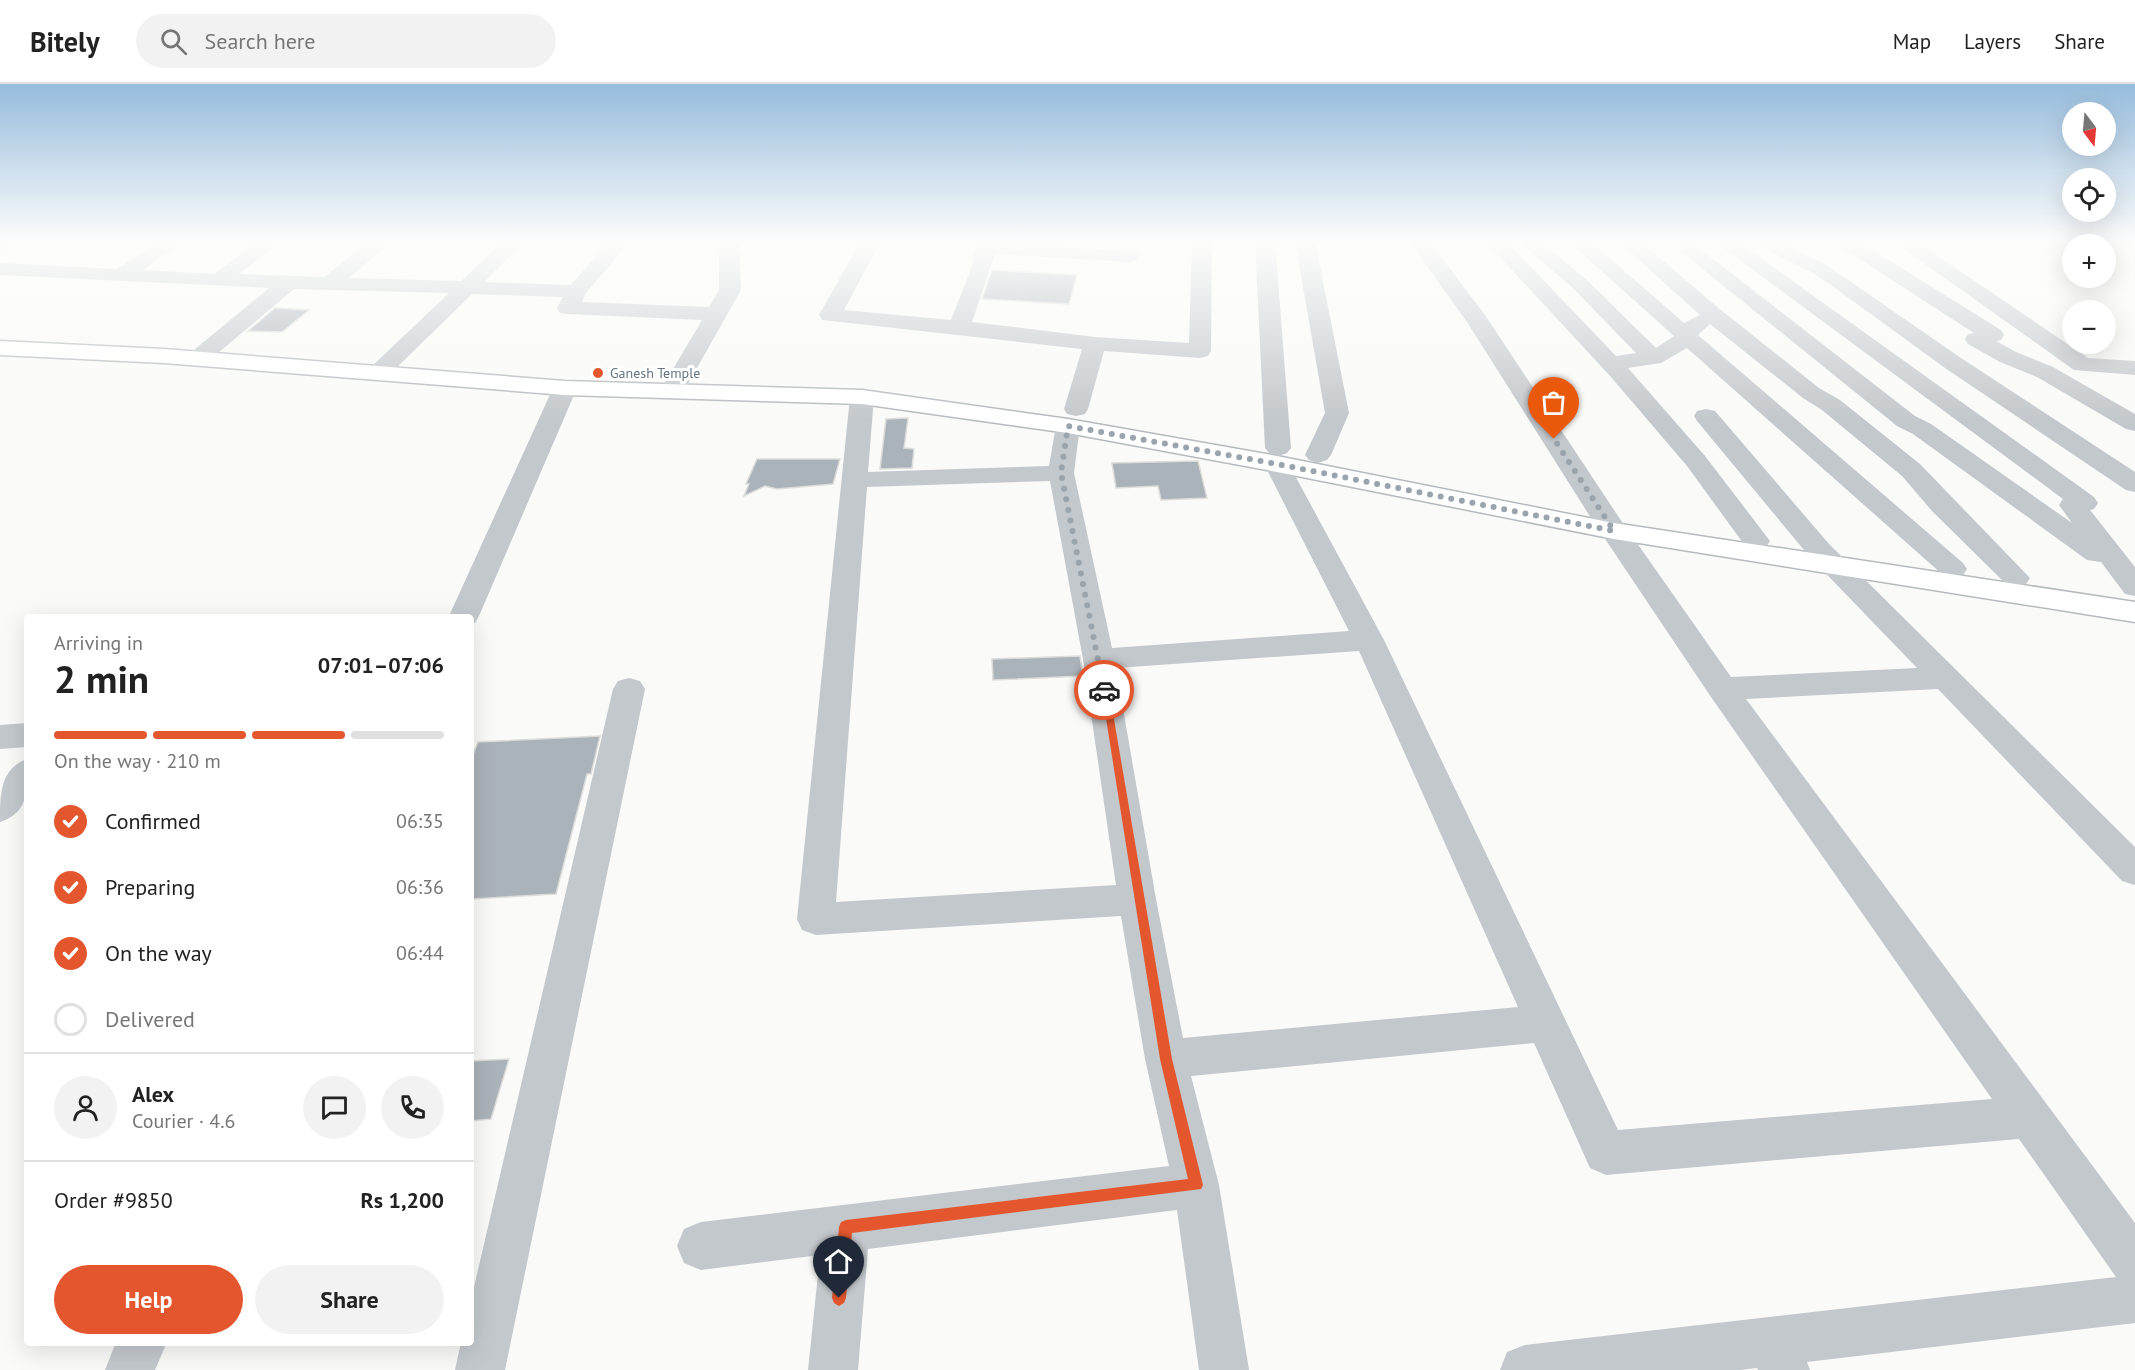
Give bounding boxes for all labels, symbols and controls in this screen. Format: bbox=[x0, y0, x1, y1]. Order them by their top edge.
search box bbox=[136, 14, 556, 68]
text: Bitely bbox=[30, 23, 100, 60]
icon: search bbox=[157, 25, 190, 58]
text: Search here bbox=[205, 27, 316, 55]
text: Map bbox=[1893, 28, 1931, 55]
text: Layers bbox=[1964, 28, 2021, 55]
text: Share bbox=[2054, 28, 2105, 55]
north arrow bbox=[2062, 102, 2116, 156]
map controls bbox=[2062, 102, 2116, 354]
button: locate bbox=[2062, 168, 2116, 222]
button: + bbox=[2062, 234, 2116, 288]
button: − bbox=[2062, 300, 2116, 354]
place label: Ganesh Temple bbox=[610, 364, 700, 382]
marker: Ganesh Temple bbox=[591, 366, 605, 380]
pin bbox=[1528, 377, 1579, 439]
icon: bag bbox=[1537, 386, 1570, 419]
text: Arriving in bbox=[54, 630, 143, 656]
text: 07:01–07:06 bbox=[318, 651, 444, 679]
text: 2 min bbox=[54, 653, 149, 704]
courier bbox=[1074, 660, 1134, 720]
icon: car bbox=[1088, 674, 1121, 707]
text: On the way · 210 m bbox=[54, 748, 221, 774]
icon: check bbox=[54, 805, 87, 838]
text: Confirmed bbox=[105, 807, 201, 835]
text: 06:35 bbox=[396, 808, 444, 834]
icon: check bbox=[54, 871, 87, 904]
text: Preparing bbox=[105, 873, 195, 901]
text: 06:36 bbox=[396, 874, 444, 900]
icon: check bbox=[54, 937, 87, 970]
text: On the way bbox=[105, 939, 212, 967]
text: 06:44 bbox=[396, 940, 444, 966]
text: Delivered bbox=[105, 1005, 195, 1033]
button: person bbox=[54, 1076, 117, 1139]
button: chat bbox=[303, 1076, 366, 1139]
button: phone bbox=[381, 1076, 444, 1139]
text: Alex bbox=[132, 1080, 174, 1108]
text: Courier · 4.6 bbox=[132, 1108, 235, 1134]
text: Order #9850 bbox=[54, 1186, 173, 1214]
text: Rs 1,200 bbox=[360, 1186, 444, 1214]
pin bbox=[813, 1236, 864, 1298]
icon: home bbox=[822, 1245, 855, 1278]
button: Help bbox=[54, 1265, 243, 1334]
button: Share bbox=[255, 1265, 444, 1334]

